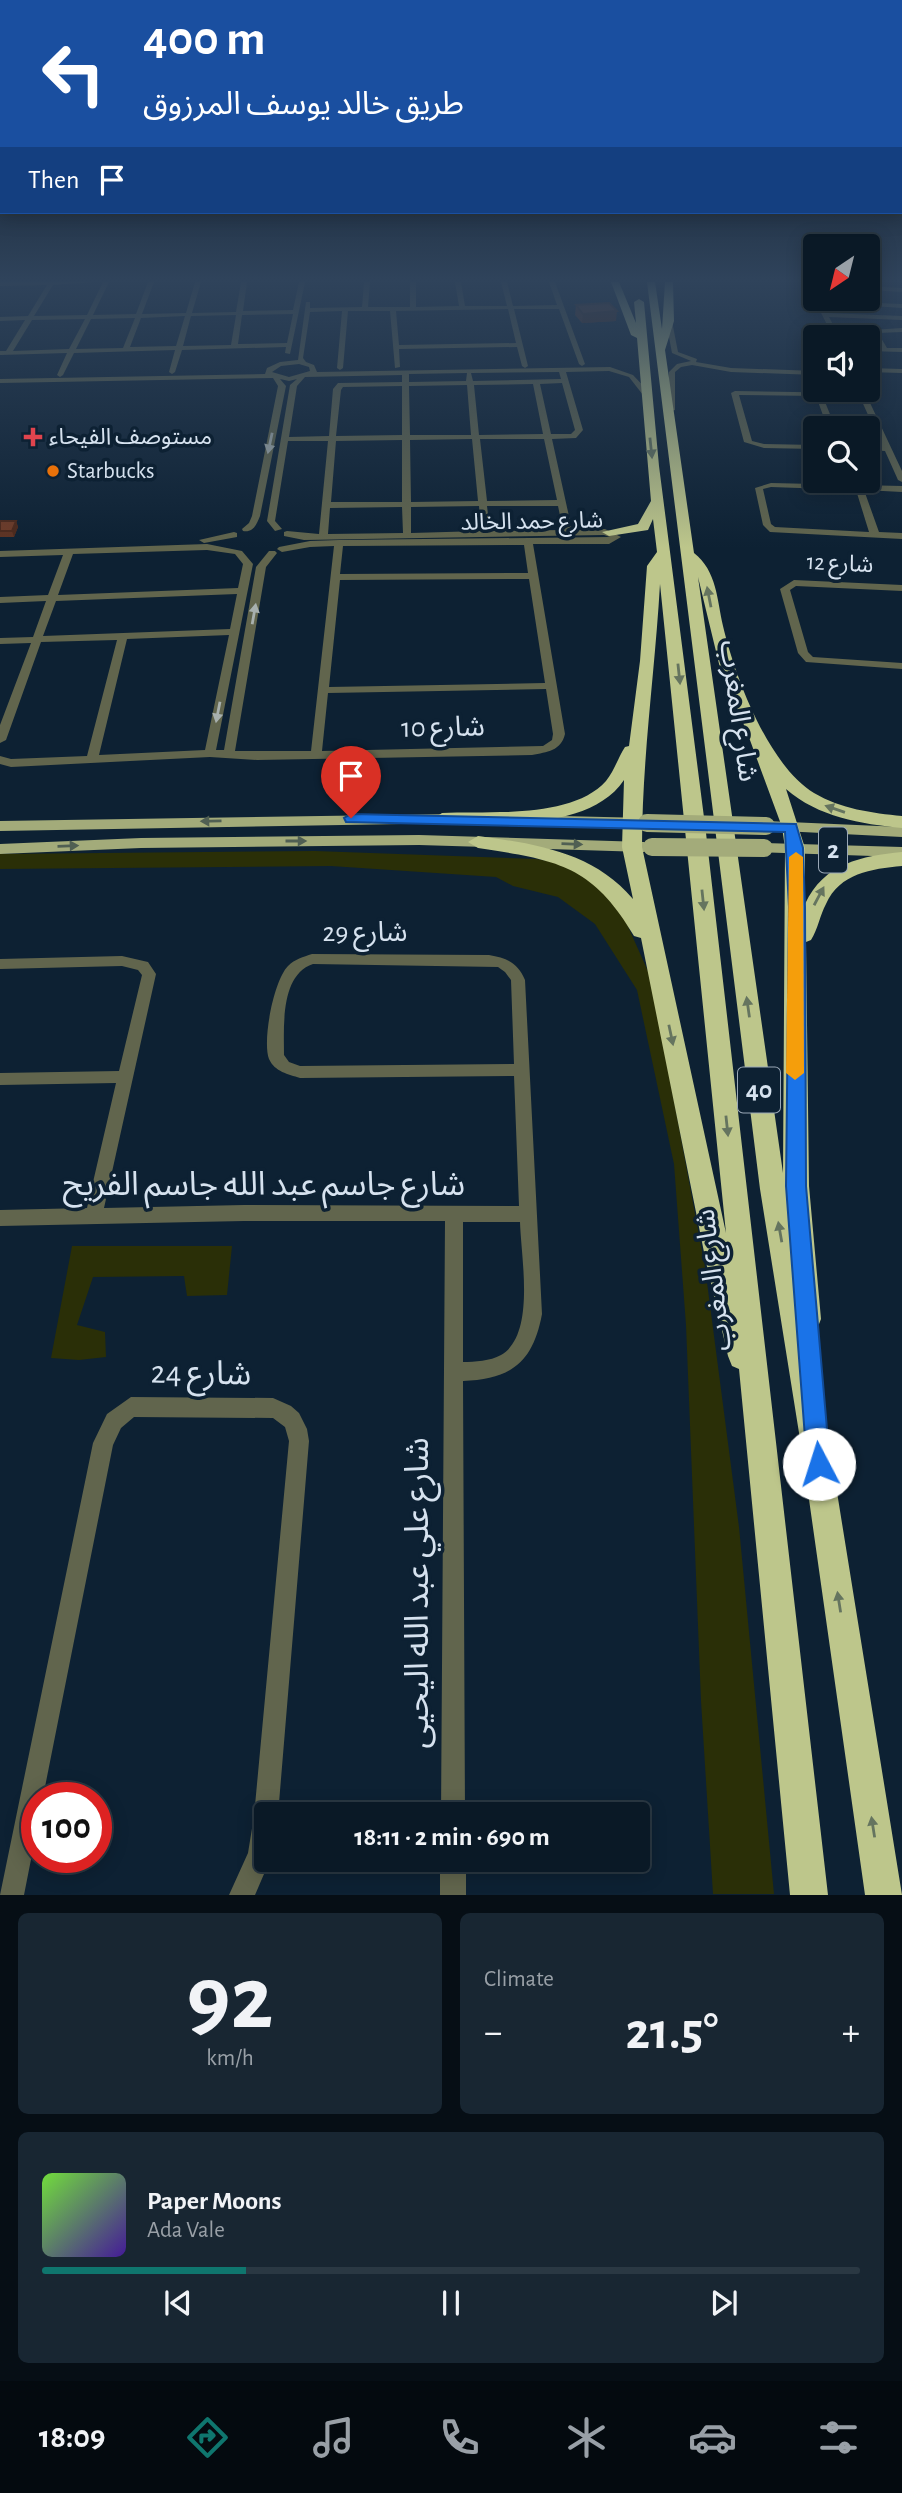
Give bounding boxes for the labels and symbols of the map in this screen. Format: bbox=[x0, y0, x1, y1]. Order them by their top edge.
north arrow bbox=[803, 234, 880, 312]
place label: مستوصف الفيحاء bbox=[49, 426, 212, 450]
marker: مستوصف الفيحاء bbox=[23, 427, 43, 447]
one-way arrow bbox=[265, 432, 276, 454]
one-way arrow bbox=[646, 437, 657, 459]
place label: Starbucks bbox=[67, 460, 154, 483]
marker: Starbucks bbox=[45, 463, 61, 479]
street label: شارع حمد الخالد bbox=[461, 509, 604, 539]
street label: شارع 12 bbox=[806, 551, 874, 581]
one-way arrow bbox=[704, 586, 715, 608]
one-way arrow bbox=[249, 603, 260, 625]
street label: شارع المغرب bbox=[709, 638, 762, 784]
one-way arrow bbox=[673, 663, 684, 685]
one-way arrow bbox=[212, 701, 223, 723]
street label: شارع 10 bbox=[401, 713, 485, 748]
pin bbox=[321, 746, 381, 818]
one-way arrow bbox=[825, 804, 846, 814]
one-way arrow bbox=[200, 815, 222, 827]
road number: 2 bbox=[819, 828, 847, 872]
one-way arrow bbox=[285, 835, 307, 847]
one-way arrow bbox=[561, 839, 583, 850]
one-way arrow bbox=[57, 840, 79, 851]
one-way arrow bbox=[813, 886, 825, 906]
one-way arrow bbox=[698, 889, 709, 911]
street label: شارع 29 bbox=[322, 919, 408, 952]
one-way arrow bbox=[742, 996, 753, 1018]
one-way arrow bbox=[666, 1024, 677, 1046]
road number: 40 bbox=[738, 1068, 780, 1112]
one-way arrow bbox=[722, 1115, 733, 1137]
street label: شارع جاسم عبد الله جاسم الفريح bbox=[63, 1169, 465, 1209]
street label: شارع المغرب bbox=[691, 1207, 742, 1353]
one-way arrow bbox=[774, 1221, 785, 1243]
street label: شارع 24 bbox=[150, 1357, 252, 1397]
position arrow bbox=[782, 1427, 856, 1501]
street label: شارع علي عبد الله اليحيى bbox=[402, 1437, 441, 1749]
one-way arrow bbox=[834, 1591, 845, 1613]
speed limit sign: 100 bbox=[21, 1782, 112, 1873]
one-way arrow bbox=[868, 1816, 879, 1838]

